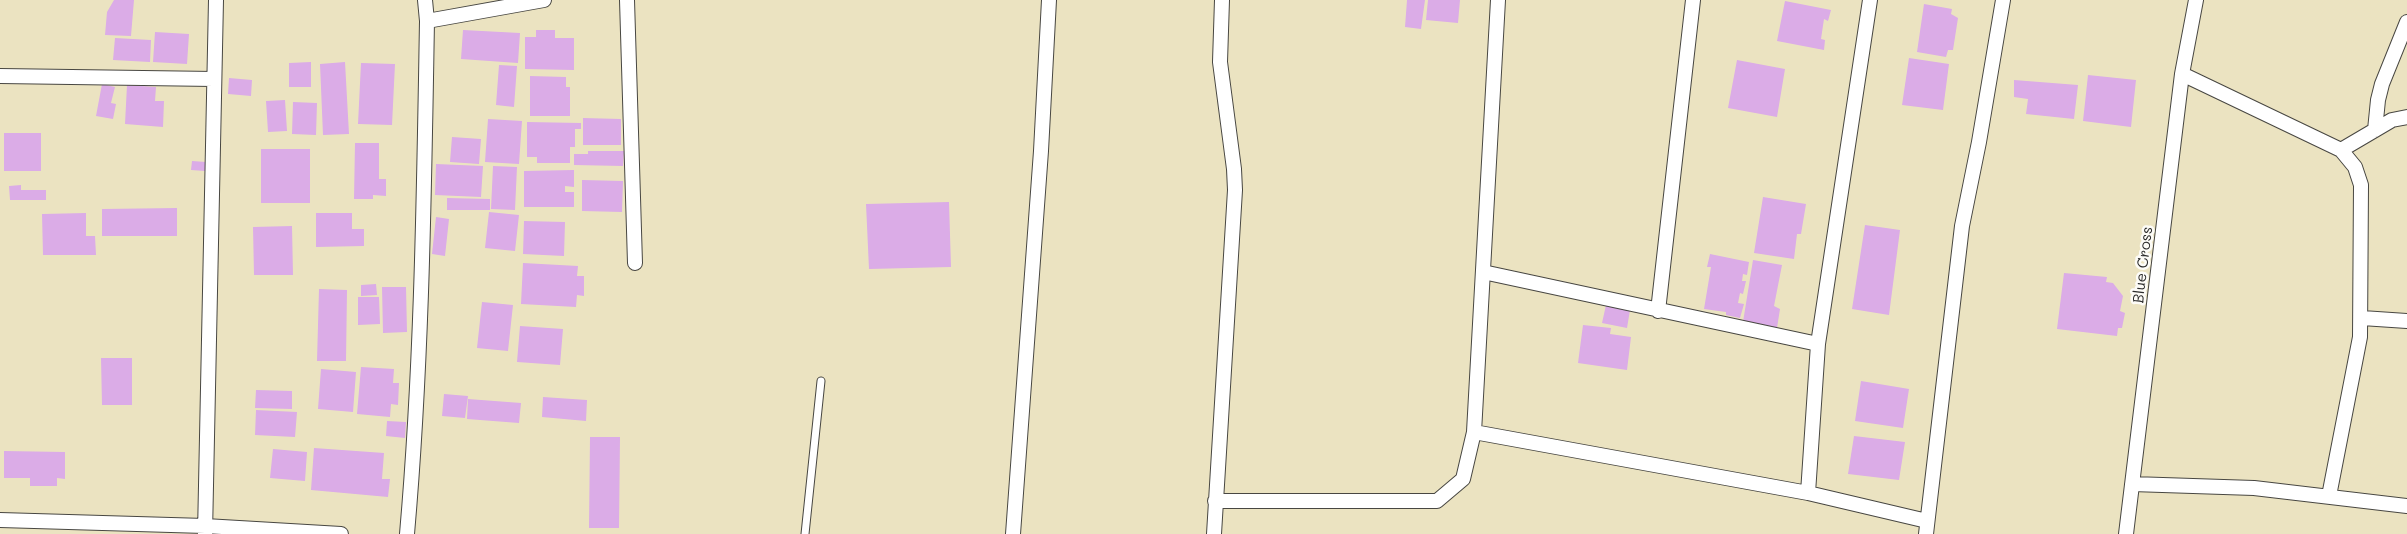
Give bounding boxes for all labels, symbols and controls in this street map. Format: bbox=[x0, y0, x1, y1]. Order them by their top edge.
street label: Blue Cross bbox=[2129, 226, 2157, 304]

